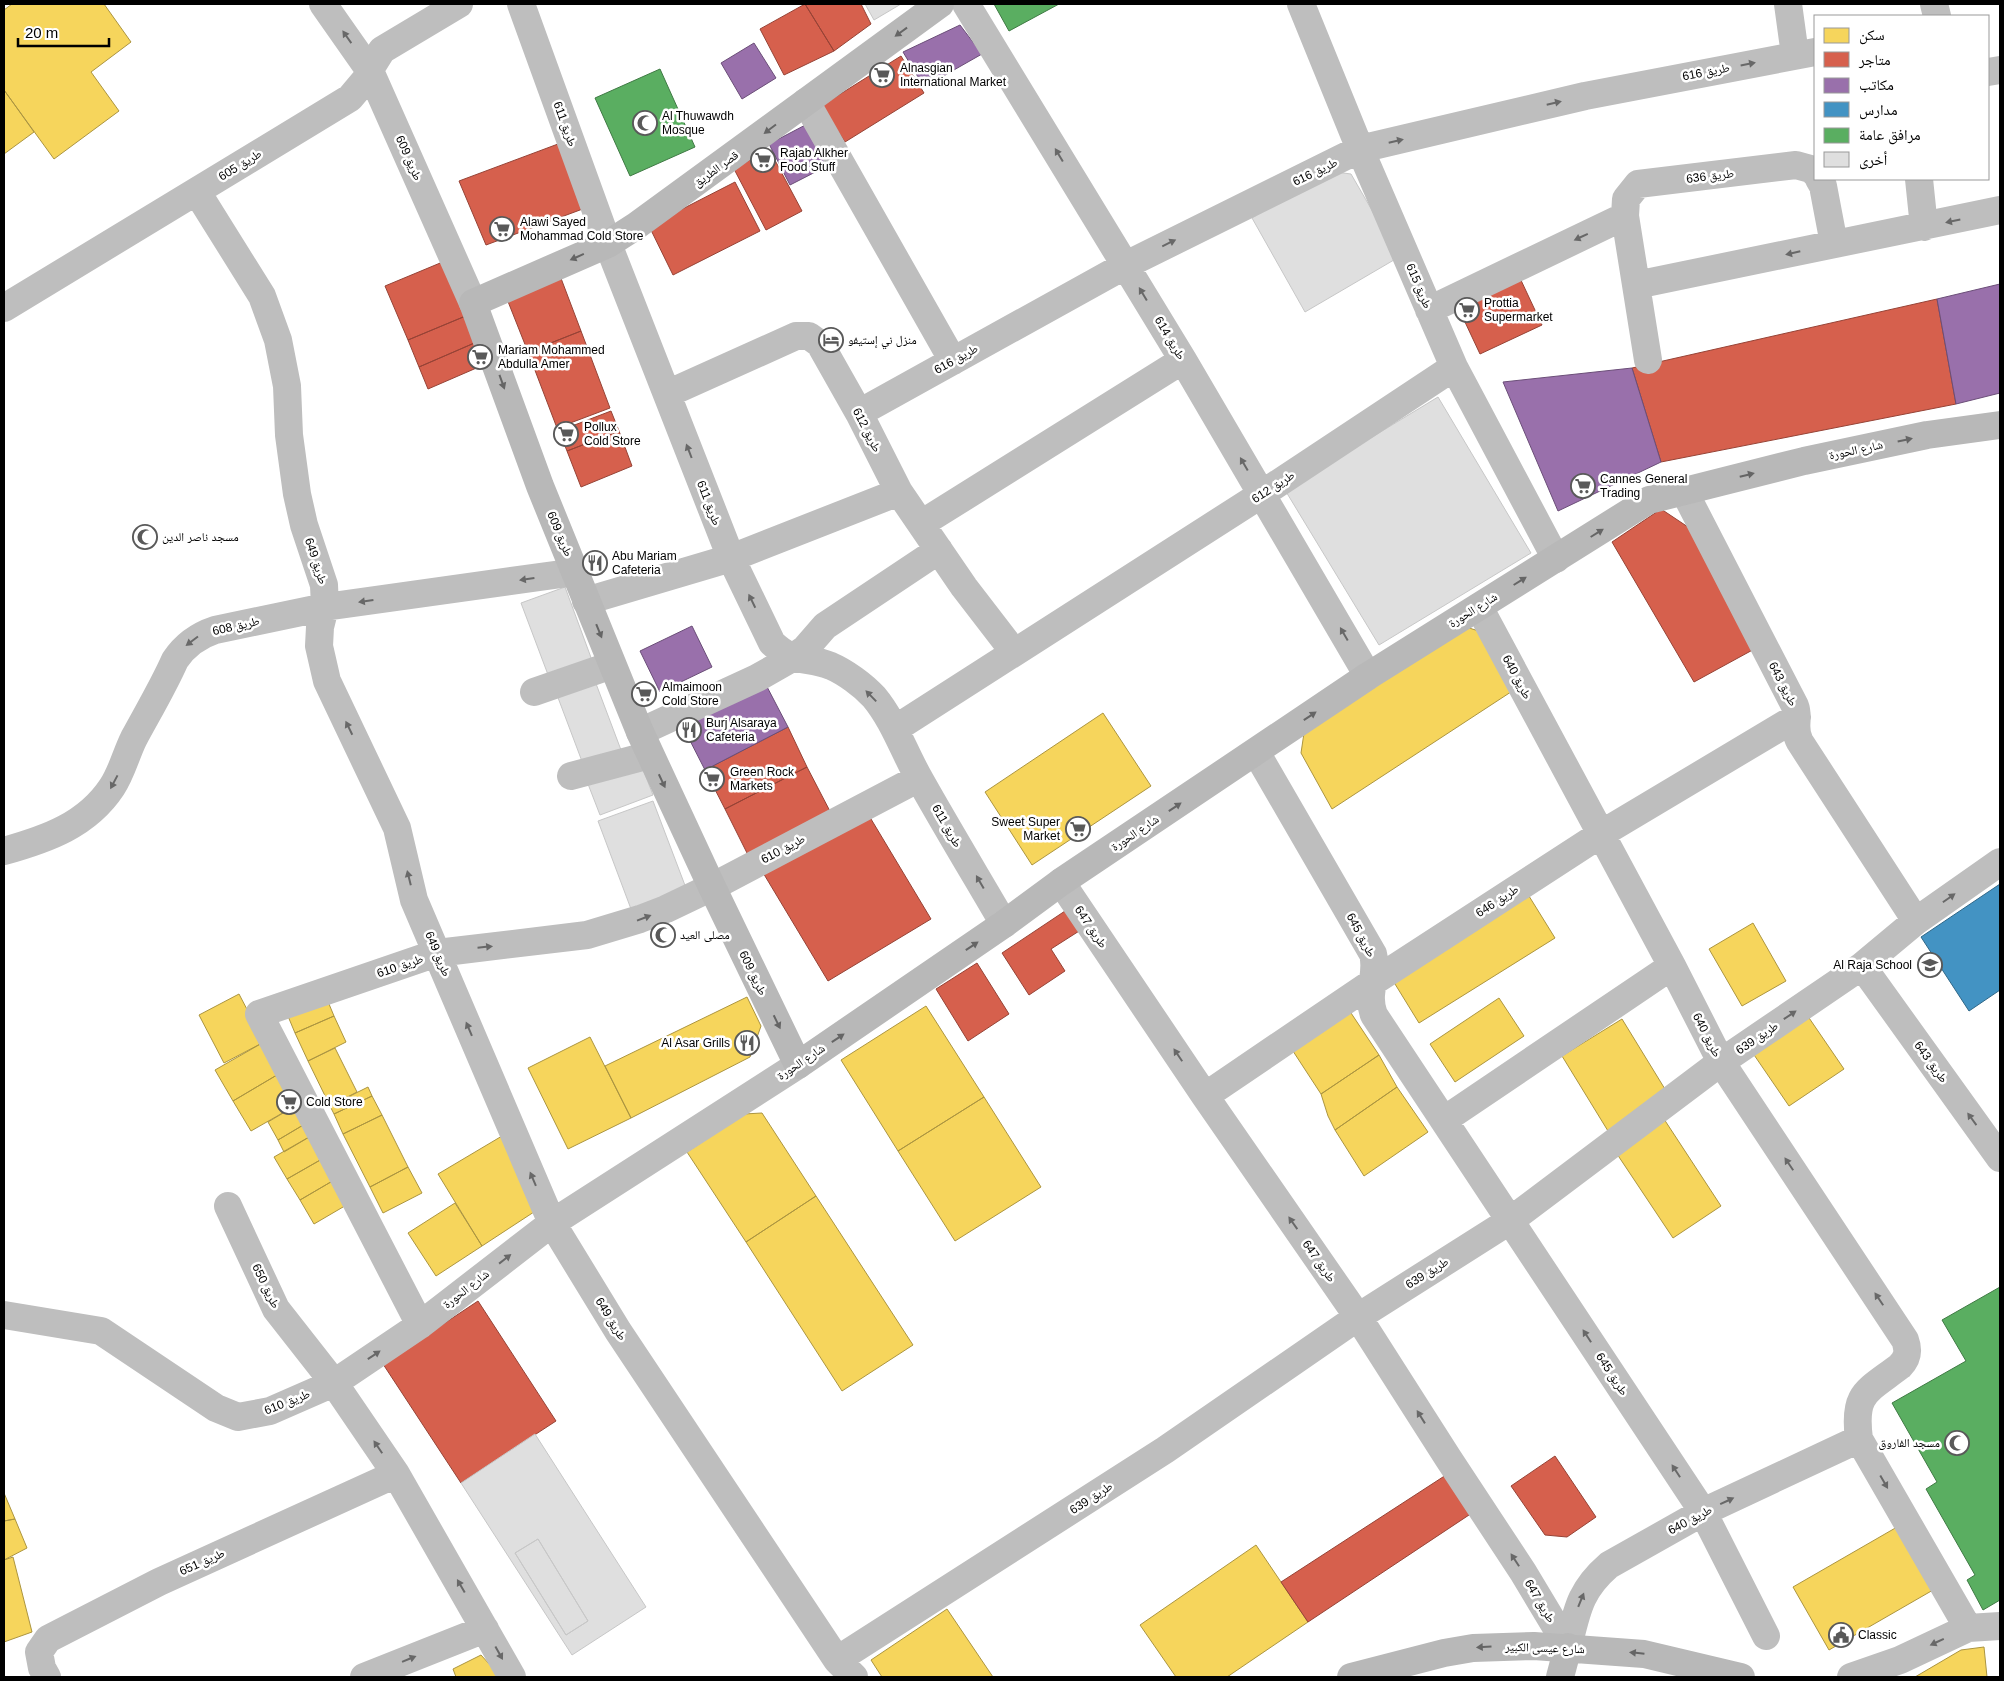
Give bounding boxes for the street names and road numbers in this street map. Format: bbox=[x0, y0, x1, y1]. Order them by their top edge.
street label: طريق 616 bbox=[1681, 61, 1731, 84]
street label: طريق 611 bbox=[550, 99, 580, 149]
street label: طريق 609 bbox=[393, 133, 425, 183]
street label: طريق 605 bbox=[216, 146, 264, 184]
street label: قصر الطريق bbox=[691, 148, 741, 190]
street label: طريق 616 bbox=[1290, 155, 1340, 189]
street label: طريق 636 bbox=[1685, 166, 1735, 186]
street label: طريق 615 bbox=[1403, 261, 1435, 311]
street label: طريق 614 bbox=[1151, 314, 1188, 362]
street label: طريق 616 bbox=[932, 341, 981, 377]
street label: طريق 612 bbox=[850, 405, 884, 455]
street label: شارع الحورة bbox=[1828, 437, 1885, 464]
street label: طريق 612 bbox=[1249, 468, 1297, 506]
street label: طريق 611 bbox=[694, 479, 724, 528]
street label: طريق 609 bbox=[544, 509, 576, 559]
street label: طريق 649 bbox=[302, 536, 330, 586]
street label: شارع الحورة bbox=[1446, 590, 1501, 631]
street label: طريق 608 bbox=[211, 614, 261, 638]
street label: طريق 640 bbox=[1499, 653, 1534, 702]
street label: طريق 643 bbox=[1766, 659, 1800, 709]
street label: طريق 611 bbox=[929, 802, 965, 850]
street label: شارع الحورة bbox=[1108, 812, 1162, 855]
street label: طريق 610 bbox=[759, 832, 808, 867]
street label: طريق 646 bbox=[1473, 882, 1521, 920]
street label: طريق 647 bbox=[1072, 903, 1110, 951]
street label: طريق 645 bbox=[1343, 911, 1378, 960]
street label: طريق 649 bbox=[422, 929, 454, 979]
street label: طريق 609 bbox=[736, 948, 770, 998]
street label: طريق 610 bbox=[375, 952, 425, 981]
street label: طريق 640 bbox=[1690, 1010, 1724, 1060]
street label: طريق 639 bbox=[1733, 1019, 1781, 1057]
street label: طريق 643 bbox=[1911, 1038, 1951, 1086]
street label: شارع الحورة bbox=[774, 1041, 828, 1084]
street label: طريق 647 bbox=[1299, 1237, 1339, 1285]
street label: طريق 639 bbox=[1403, 1254, 1451, 1292]
street label: طريق 650 bbox=[249, 1261, 283, 1311]
street label: شارع الحورة bbox=[440, 1267, 493, 1312]
street label: طريق 649 bbox=[592, 1295, 630, 1343]
street label: طريق 645 bbox=[1593, 1350, 1631, 1398]
street label: طريق 610 bbox=[262, 1387, 312, 1418]
street label: طريق 639 bbox=[1067, 1479, 1115, 1517]
street label: طريق 640 bbox=[1666, 1503, 1715, 1538]
street label: طريق 651 bbox=[177, 1546, 227, 1578]
street label: طريق 647 bbox=[1521, 1577, 1558, 1625]
street label: شارع عيسى الكبير bbox=[1504, 1640, 1585, 1657]

